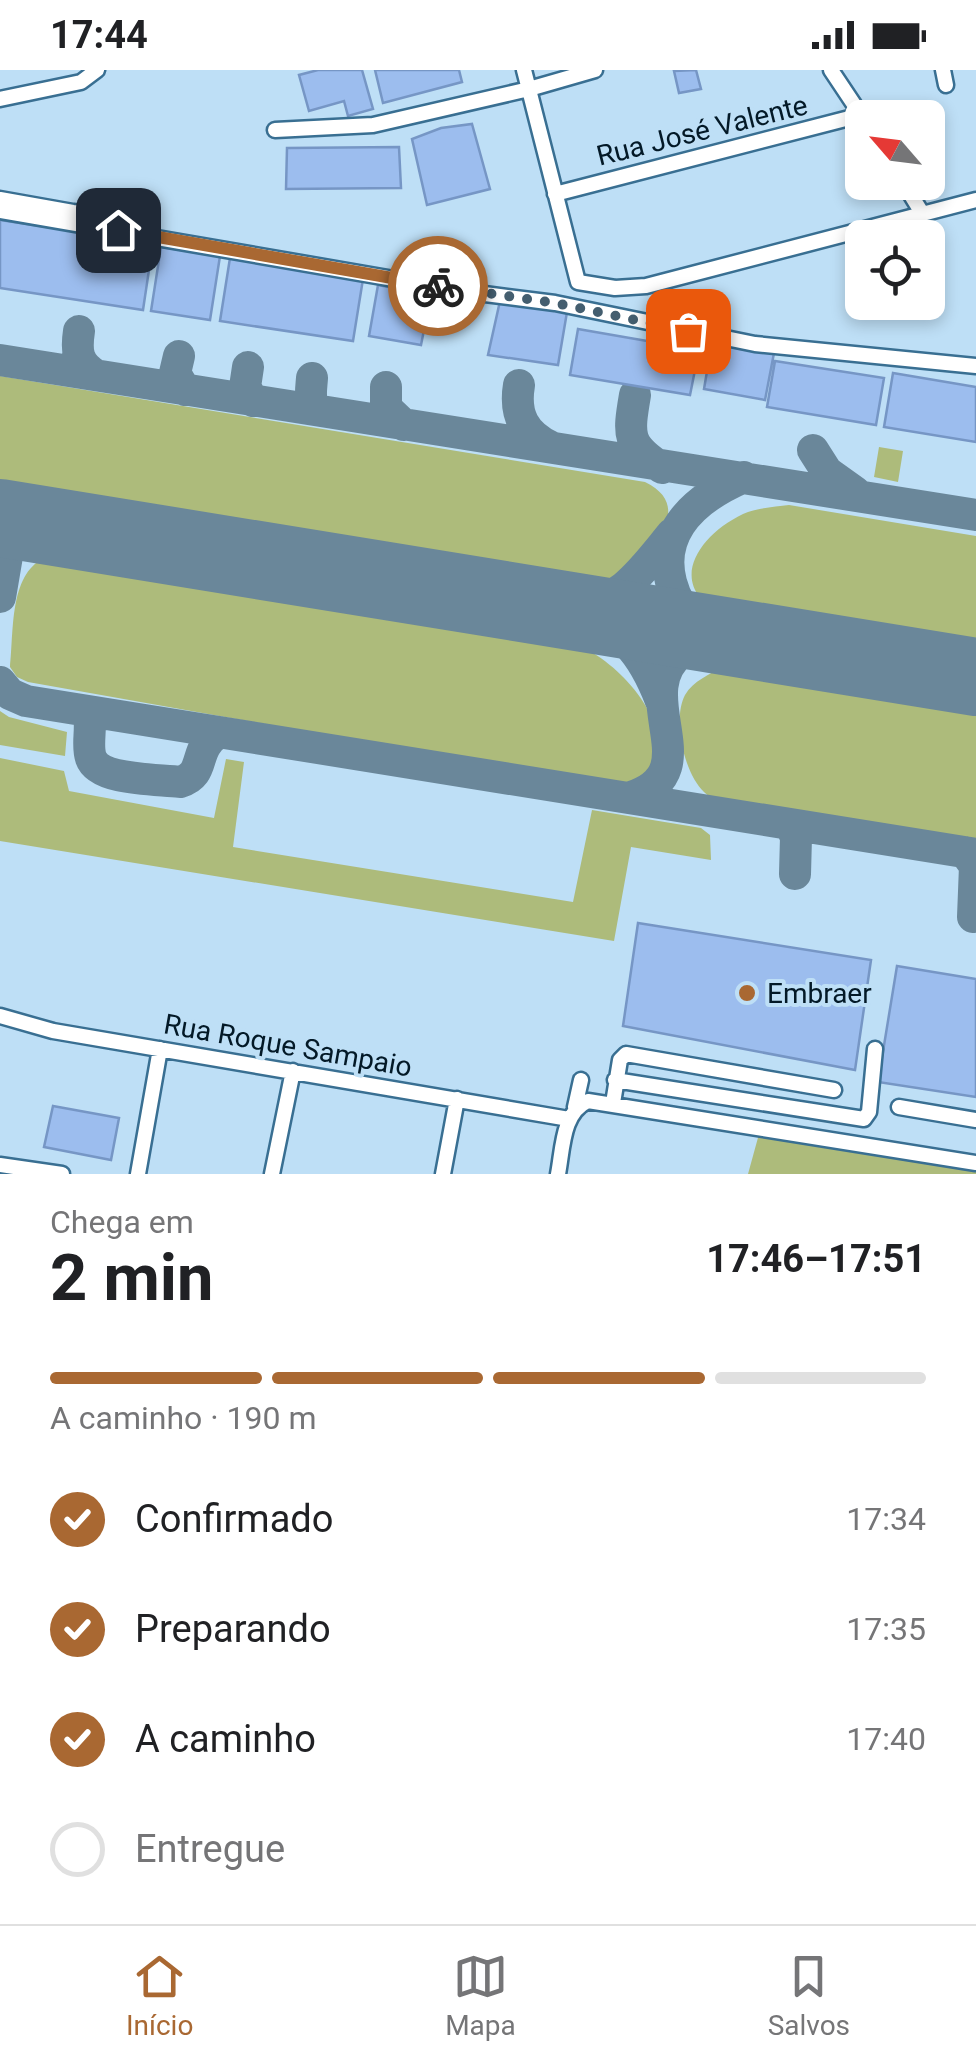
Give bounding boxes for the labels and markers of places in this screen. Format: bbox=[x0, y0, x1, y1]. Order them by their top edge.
pin bbox=[76, 188, 161, 273]
pin bbox=[646, 289, 731, 374]
place label: Embraer bbox=[767, 977, 872, 1010]
marker: Embraer bbox=[736, 982, 758, 1004]

